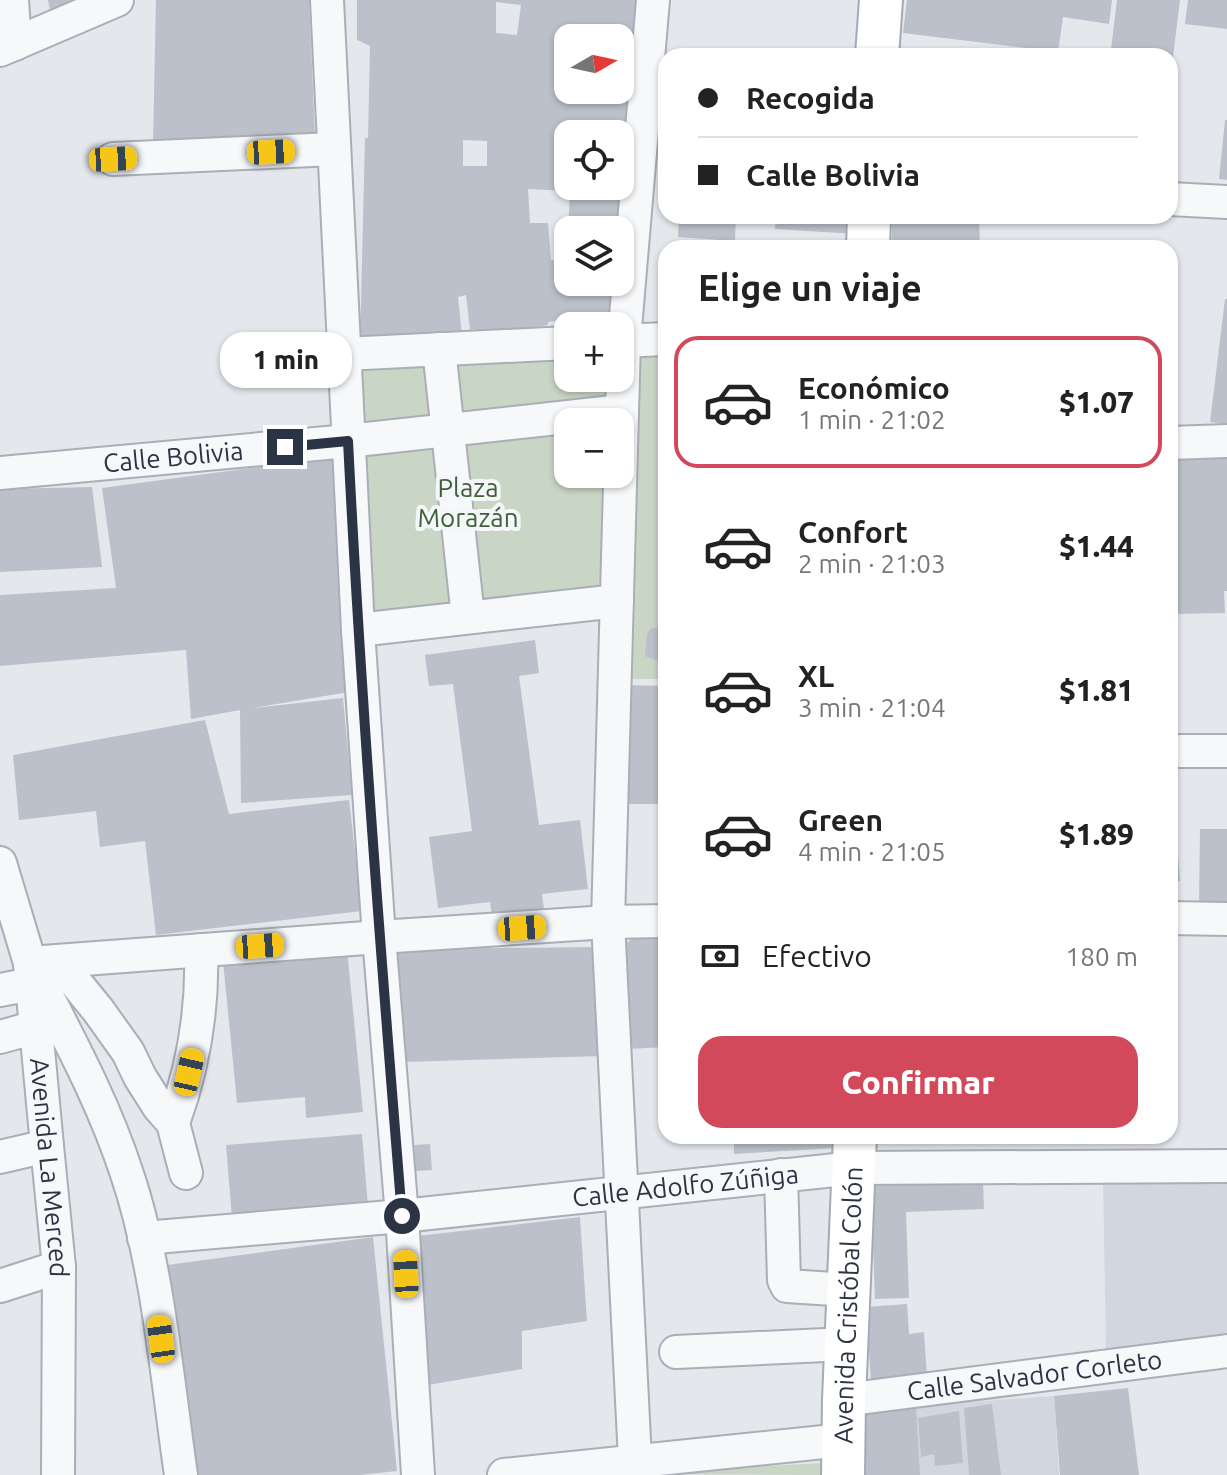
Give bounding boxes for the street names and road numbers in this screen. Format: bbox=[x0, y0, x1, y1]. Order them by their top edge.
street label: Calle Bolivia bbox=[102, 436, 245, 477]
street label: Avenida La Merced bbox=[25, 1057, 74, 1277]
street label: Calle Adolfo Zúñiga bbox=[571, 1159, 800, 1212]
street label: Avenida Cristóbal Colón bbox=[828, 1166, 868, 1444]
street label: Calle Salvador Corleto bbox=[905, 1344, 1164, 1406]

